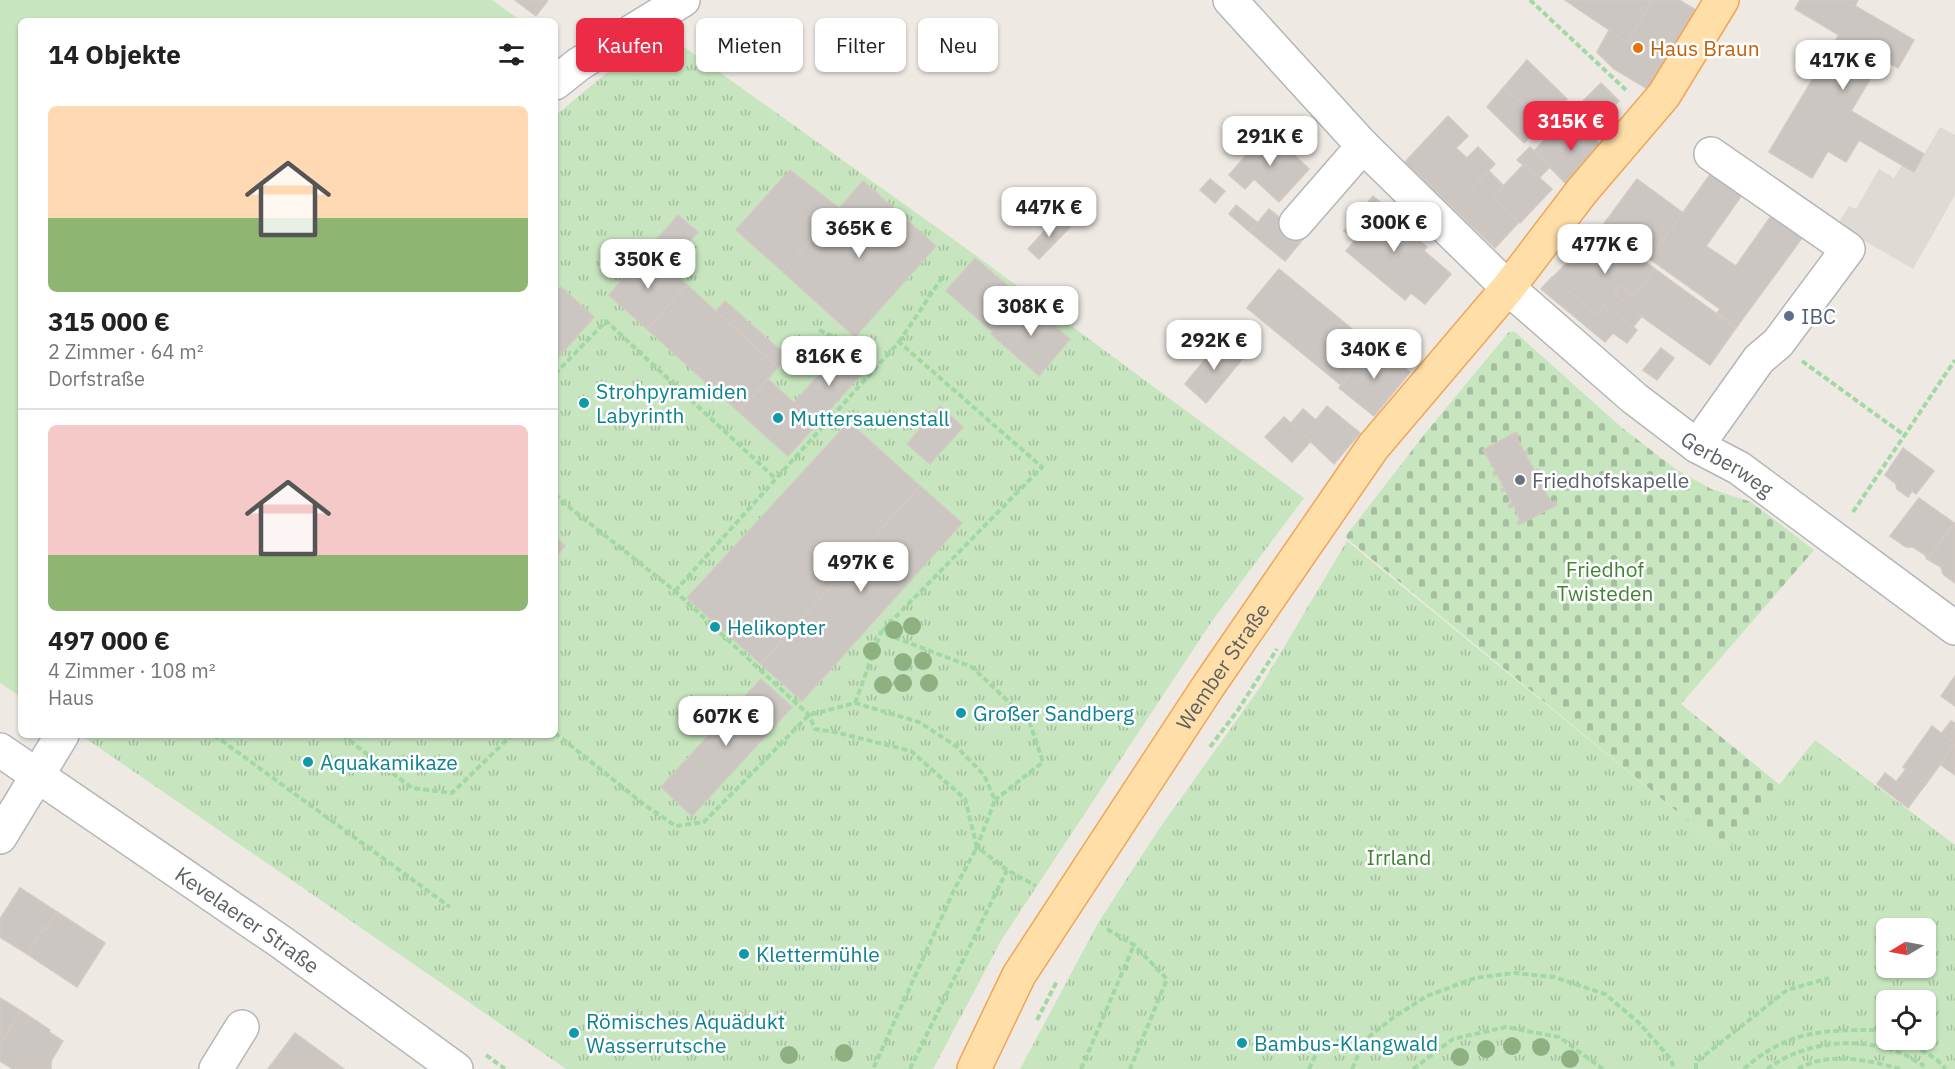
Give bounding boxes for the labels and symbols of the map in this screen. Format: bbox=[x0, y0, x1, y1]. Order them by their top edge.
place label: Haus Braun bbox=[1650, 34, 1760, 62]
pin: 417K € bbox=[1794, 40, 1892, 91]
marker: Haus Braun bbox=[1631, 41, 1645, 55]
pin: 315K € bbox=[1522, 101, 1620, 152]
pin: 291K € bbox=[1221, 116, 1319, 167]
pin: 447K € bbox=[1000, 187, 1098, 238]
pin: 300K € bbox=[1345, 202, 1443, 253]
pin: 365K € bbox=[810, 208, 908, 259]
pin: 477K € bbox=[1556, 224, 1654, 275]
pin: 350K € bbox=[599, 239, 697, 290]
pin: 308K € bbox=[982, 286, 1080, 337]
place label: IBC bbox=[1801, 302, 1836, 330]
marker: IBC bbox=[1782, 309, 1796, 323]
pin: 292K € bbox=[1165, 320, 1263, 371]
pin: 340K € bbox=[1325, 329, 1423, 380]
pin: 816K € bbox=[780, 336, 878, 387]
place label: Strohpyramiden Labyrinth bbox=[596, 377, 747, 429]
marker: Strohpyramiden Labyrinth bbox=[577, 396, 591, 410]
place label: Muttersauenstall bbox=[790, 404, 950, 432]
marker: Muttersauenstall bbox=[771, 411, 785, 425]
street label: Gerberweg bbox=[1675, 425, 1779, 503]
place label: Friedhofskapelle bbox=[1532, 466, 1689, 494]
marker: Friedhofskapelle bbox=[1513, 473, 1527, 487]
pin: 497K € bbox=[812, 542, 910, 593]
park label: Friedhof Twisteden bbox=[1556, 555, 1654, 607]
street label: Wember Straße bbox=[1169, 597, 1276, 735]
place label: Helikopter bbox=[727, 613, 826, 641]
marker: Helikopter bbox=[708, 620, 722, 634]
pin: 607K € bbox=[677, 696, 775, 747]
place label: Großer Sandberg bbox=[973, 699, 1134, 727]
marker: Großer Sandberg bbox=[954, 706, 968, 720]
place label: Aquakamikaze bbox=[320, 748, 458, 776]
marker: Aquakamikaze bbox=[301, 755, 315, 769]
park label: Irrland bbox=[1367, 843, 1431, 871]
street label: Kevelaerer Straße bbox=[170, 860, 325, 979]
north arrow bbox=[1876, 918, 1936, 978]
place label: Klettermühle bbox=[756, 940, 880, 968]
marker: Klettermühle bbox=[737, 947, 751, 961]
place label: Römisches Aquädukt Wasserrutsche bbox=[586, 1007, 785, 1059]
marker: Römisches Aquädukt Wasserrutsche bbox=[567, 1026, 581, 1040]
place label: Bambus-Klangwald bbox=[1254, 1029, 1438, 1057]
marker: Bambus-Klangwald bbox=[1235, 1036, 1249, 1050]

